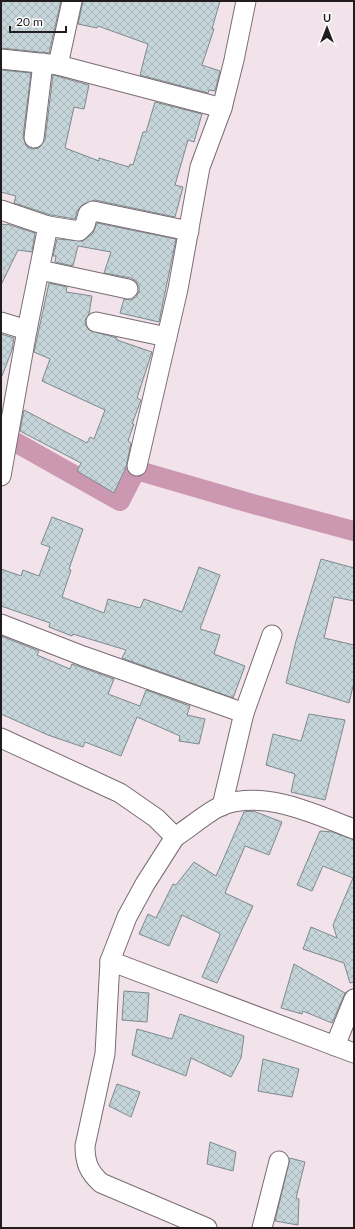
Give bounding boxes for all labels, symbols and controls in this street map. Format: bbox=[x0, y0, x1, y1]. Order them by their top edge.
scale bar bbox=[10, 8, 66, 34]
north arrow bbox=[307, 8, 347, 48]
text: U bbox=[323, 11, 331, 24]
text: 20 m bbox=[16, 14, 43, 29]

